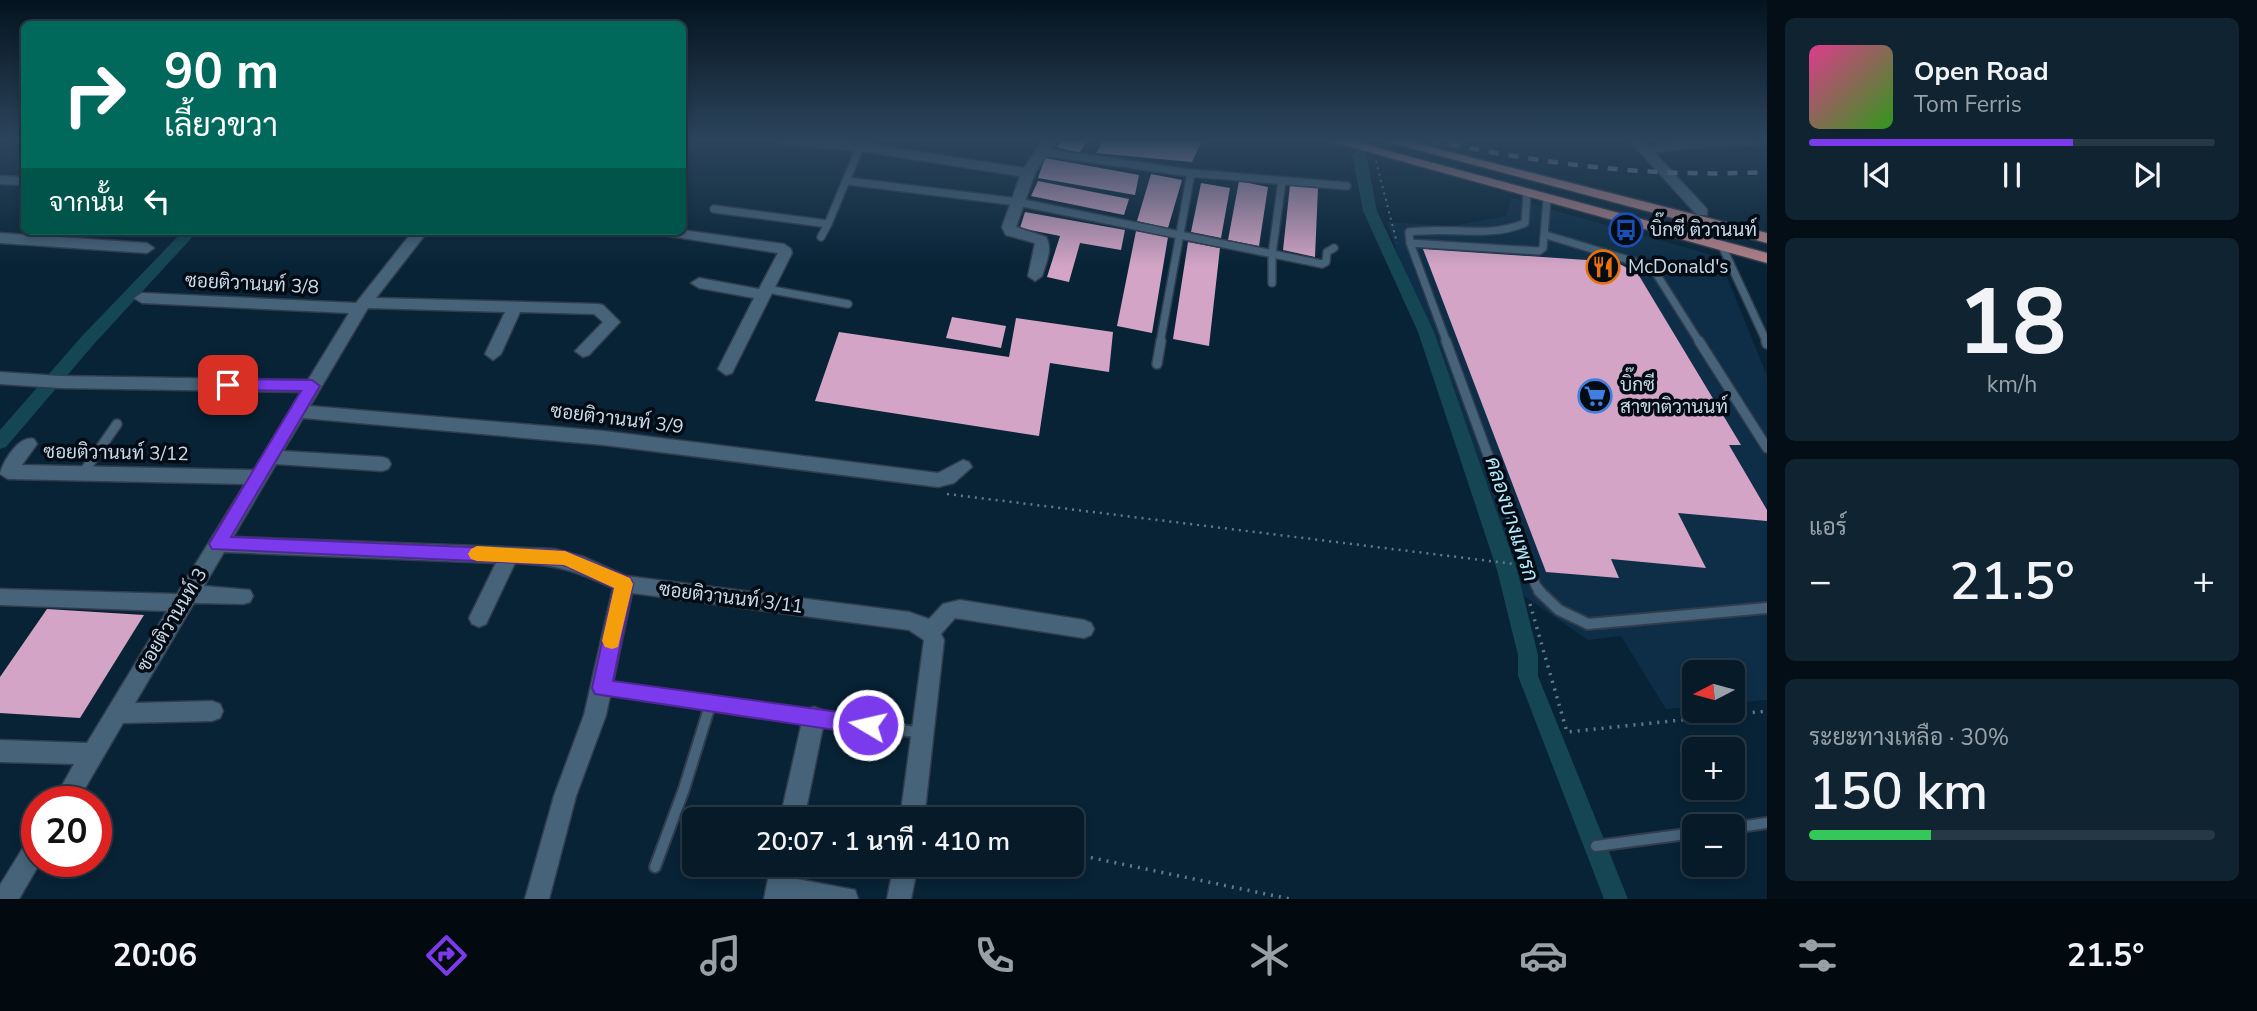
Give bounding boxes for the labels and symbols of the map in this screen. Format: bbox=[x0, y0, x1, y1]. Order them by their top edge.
bus stop icon: บิ๊กซี ติวานนท์ bbox=[1607, 211, 1645, 249]
place label: บิ๊กซี ติวานนท์ bbox=[1650, 212, 1757, 243]
restaurant icon: McDonald's bbox=[1584, 248, 1622, 286]
place label: McDonald's bbox=[1628, 254, 1729, 280]
street label: ซอยติวานนท์ 3/8 bbox=[184, 268, 320, 300]
pin bbox=[198, 355, 258, 415]
place label: บิ๊กซี สาขาติวานนท์ bbox=[1620, 367, 1728, 420]
supermarket icon: บิ๊กซี สาขาติวานนท์ bbox=[1576, 377, 1614, 415]
street label: ซอยติวานนท์ 3/9 bbox=[549, 398, 685, 440]
street label: ซอยติวานนท์ 3/12 bbox=[43, 439, 189, 467]
water label: คลองบางแพรก bbox=[1479, 453, 1545, 585]
street label: ซอยติวานนท์ 3 bbox=[131, 563, 213, 677]
street label: ซอยติวานนท์ 3/11 bbox=[657, 576, 805, 620]
north arrow bbox=[1682, 660, 1745, 723]
position arrow bbox=[831, 688, 905, 762]
speed limit sign: 20 bbox=[21, 786, 112, 877]

